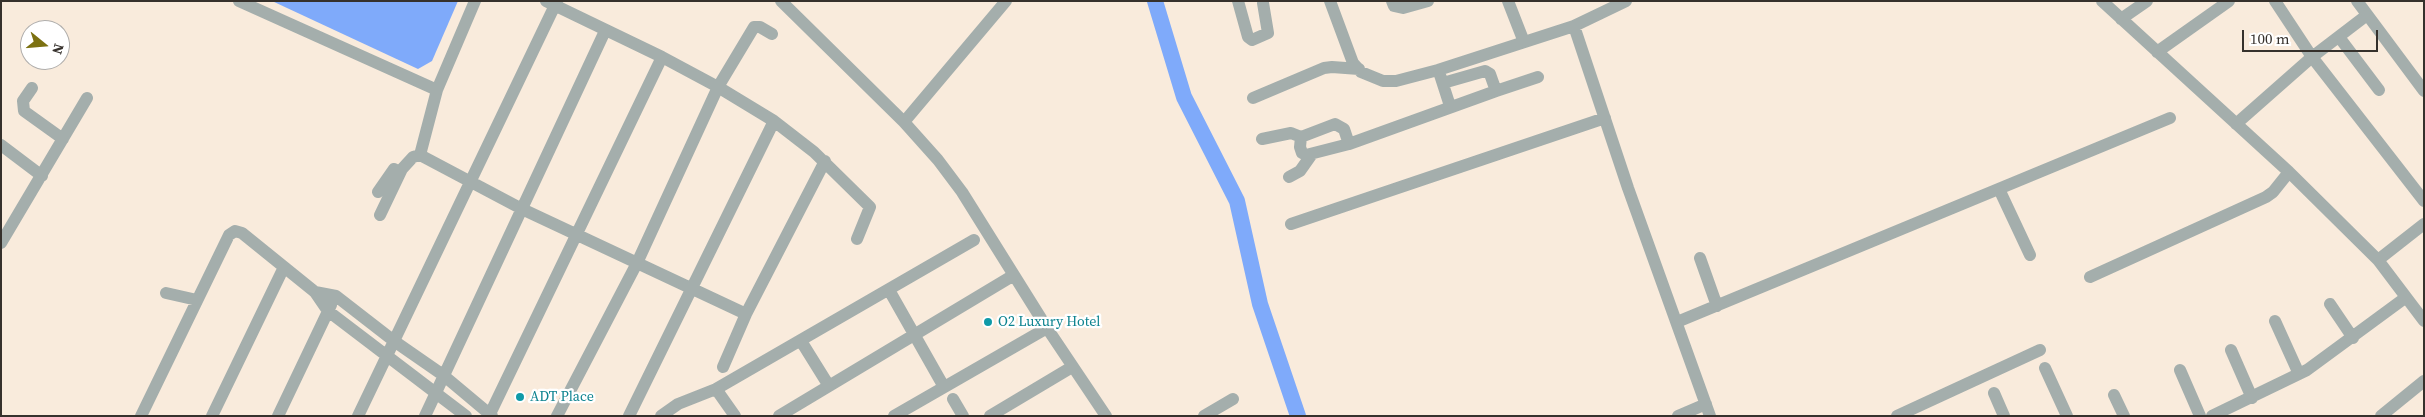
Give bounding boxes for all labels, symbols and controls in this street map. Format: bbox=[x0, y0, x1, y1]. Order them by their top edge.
north arrow bbox=[20, 20, 70, 70]
scale bar bbox=[2245, 20, 2381, 52]
text: 100 m bbox=[2250, 28, 2290, 49]
text: N bbox=[47, 41, 69, 57]
place label: O2 Luxury Hotel bbox=[998, 314, 1100, 330]
marker: O2 Luxury Hotel bbox=[982, 316, 994, 328]
place label: ADT Place bbox=[530, 389, 594, 405]
marker: ADT Place bbox=[514, 391, 526, 403]

